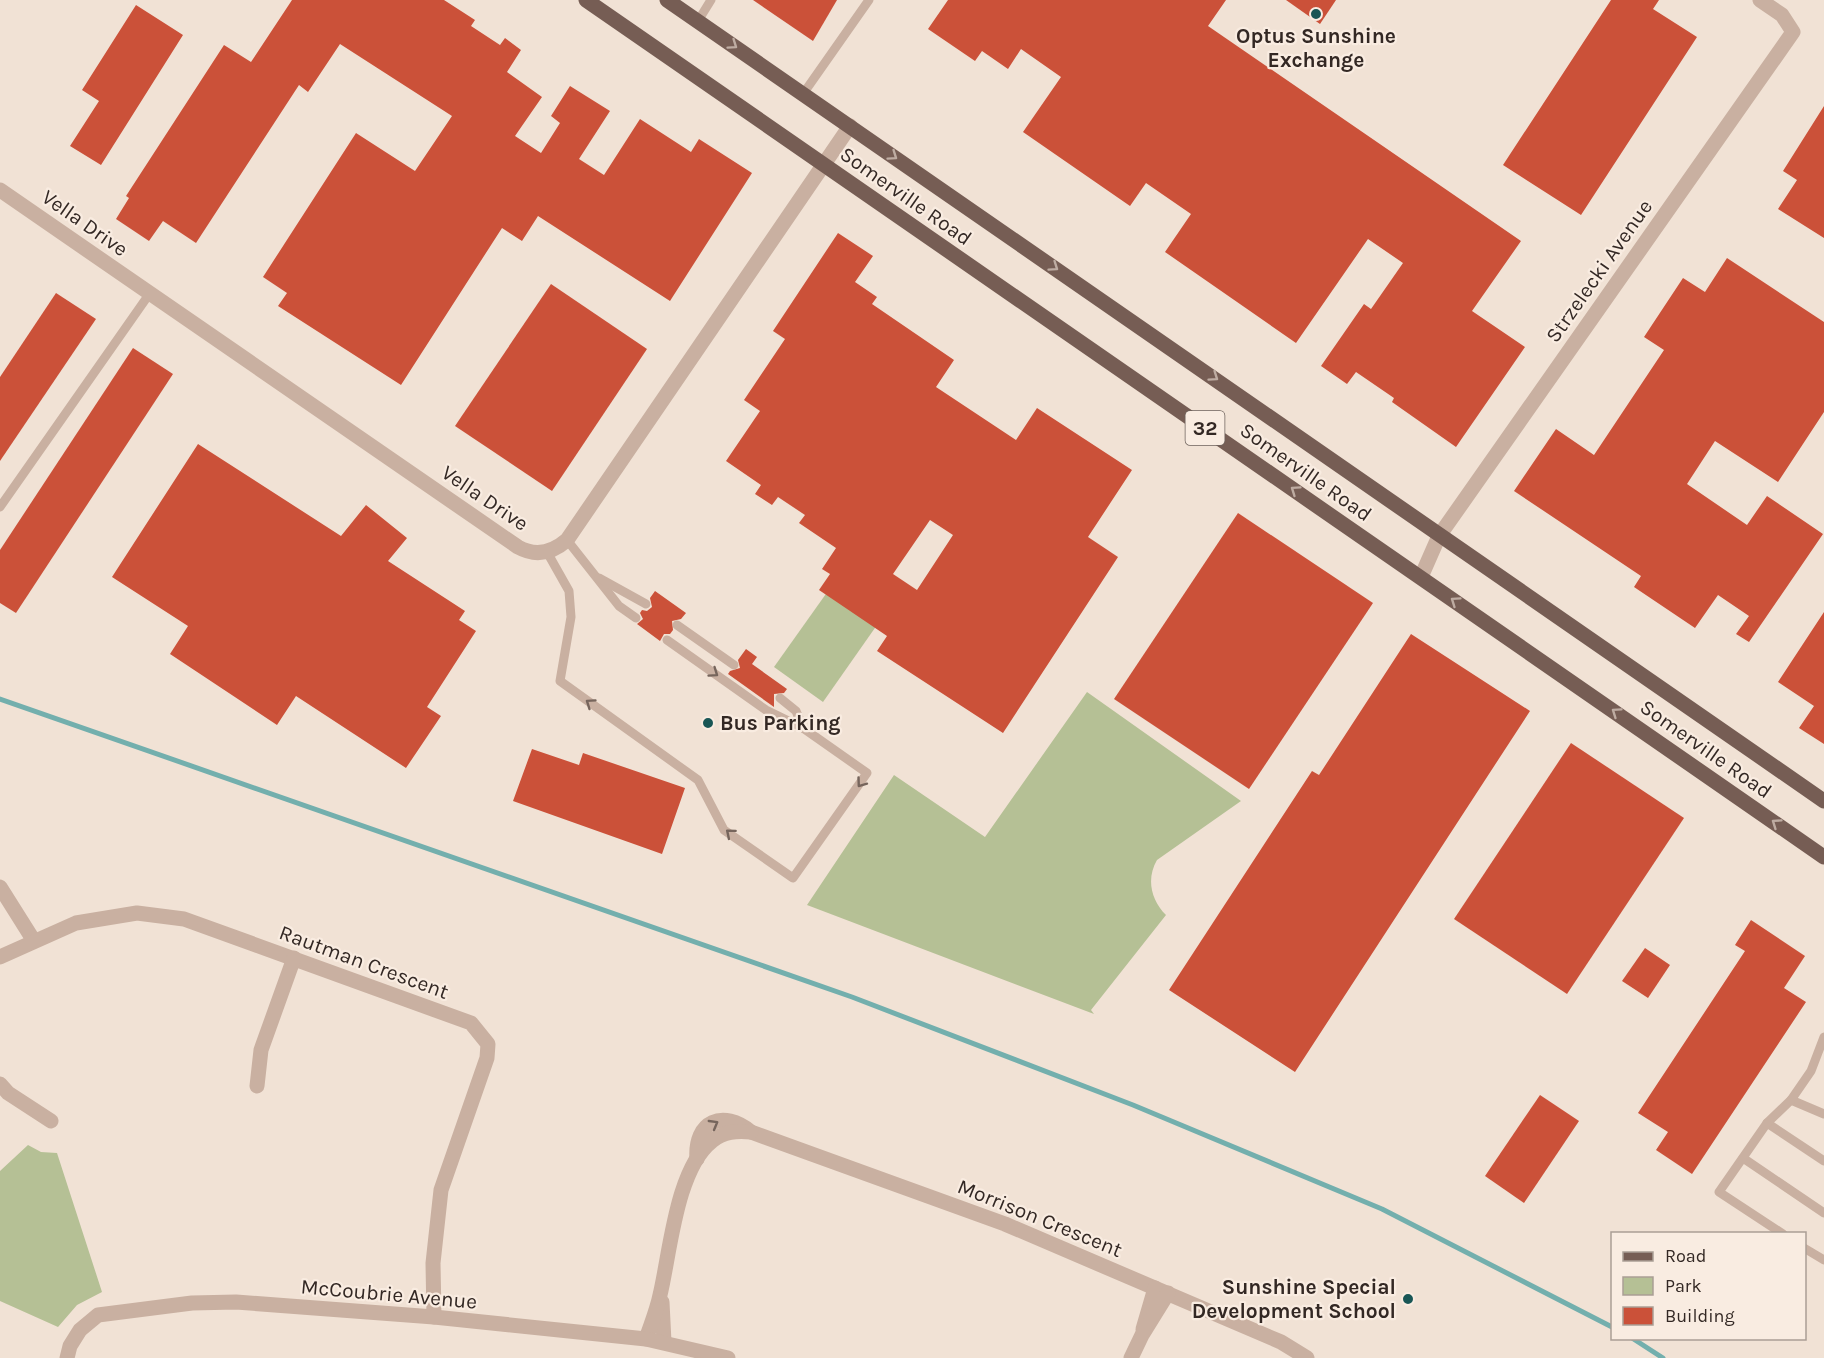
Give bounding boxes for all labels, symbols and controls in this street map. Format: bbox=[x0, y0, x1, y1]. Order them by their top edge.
marker: Optus Sunshine Exchange bbox=[1309, 7, 1323, 21]
place label: Optus Sunshine Exchange bbox=[1236, 24, 1396, 72]
one-way arrow bbox=[726, 38, 737, 49]
street label: Somerville Road bbox=[836, 142, 976, 250]
one-way arrow bbox=[886, 149, 897, 160]
street label: Vella Drive bbox=[37, 185, 133, 261]
street label: Strzelecki Avenue bbox=[1541, 195, 1657, 347]
one-way arrow bbox=[1047, 260, 1058, 271]
one-way arrow bbox=[1208, 370, 1219, 381]
road number: 32 bbox=[1186, 411, 1224, 445]
street label: Somerville Road bbox=[1236, 418, 1376, 526]
street label: Vella Drive bbox=[437, 460, 533, 536]
one-way arrow bbox=[1291, 486, 1302, 497]
one-way arrow bbox=[1451, 597, 1462, 608]
one-way arrow bbox=[708, 666, 719, 677]
street label: Somerville Road bbox=[1636, 695, 1776, 803]
one-way arrow bbox=[586, 699, 597, 710]
one-way arrow bbox=[1611, 708, 1622, 719]
place label: Bus Parking bbox=[720, 711, 841, 735]
marker: Bus Parking bbox=[701, 716, 715, 730]
one-way arrow bbox=[857, 776, 868, 787]
one-way arrow bbox=[1772, 819, 1783, 830]
one-way arrow bbox=[726, 829, 737, 840]
street label: Rautman Crescent bbox=[276, 920, 452, 1004]
one-way arrow bbox=[708, 1120, 718, 1131]
street label: Morrison Crescent bbox=[954, 1174, 1126, 1262]
legend bbox=[1611, 1232, 1806, 1340]
text: Road bbox=[1665, 1245, 1706, 1267]
street label: McCoubrie Avenue bbox=[300, 1274, 478, 1314]
place label: Sunshine Special Development School bbox=[1192, 1275, 1396, 1323]
text: Park bbox=[1665, 1275, 1702, 1297]
marker: Sunshine Special Development School bbox=[1401, 1292, 1415, 1306]
text: Building bbox=[1665, 1305, 1735, 1327]

